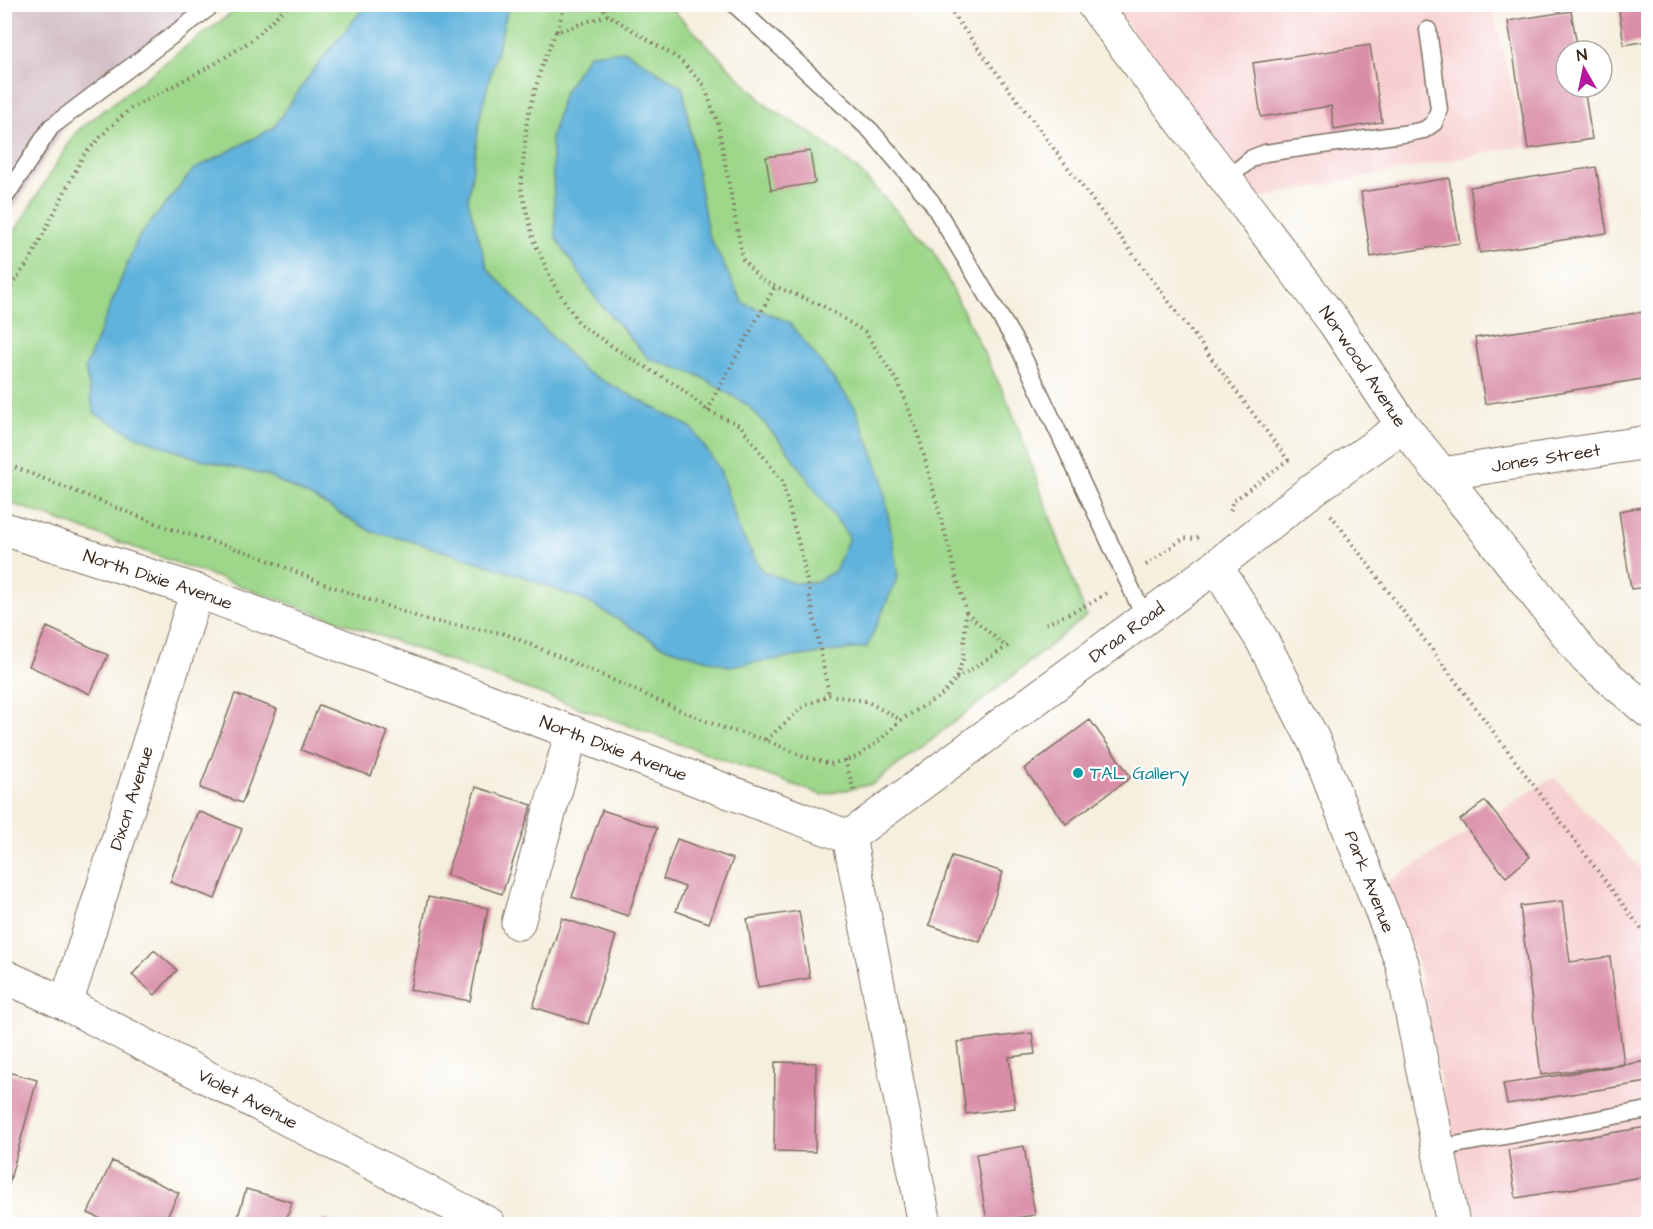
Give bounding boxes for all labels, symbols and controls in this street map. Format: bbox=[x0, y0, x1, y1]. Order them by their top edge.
north arrow bbox=[1554, 39, 1614, 99]
text: N bbox=[1575, 44, 1588, 67]
street label: Norwood Avenue bbox=[1313, 301, 1412, 432]
street label: Jones Street bbox=[1489, 437, 1603, 479]
street label: North Dixie Avenue bbox=[80, 543, 236, 616]
street label: Draa Road bbox=[1084, 596, 1170, 669]
street label: North Dixie Avenue bbox=[536, 709, 691, 788]
street label: Dixon Avenue bbox=[104, 743, 160, 853]
place label: TAL Gallery bbox=[1090, 761, 1189, 787]
marker: TAL Gallery bbox=[1071, 766, 1085, 780]
street label: Park Avenue bbox=[1338, 827, 1401, 937]
street label: Violet Avenue bbox=[193, 1063, 302, 1136]

